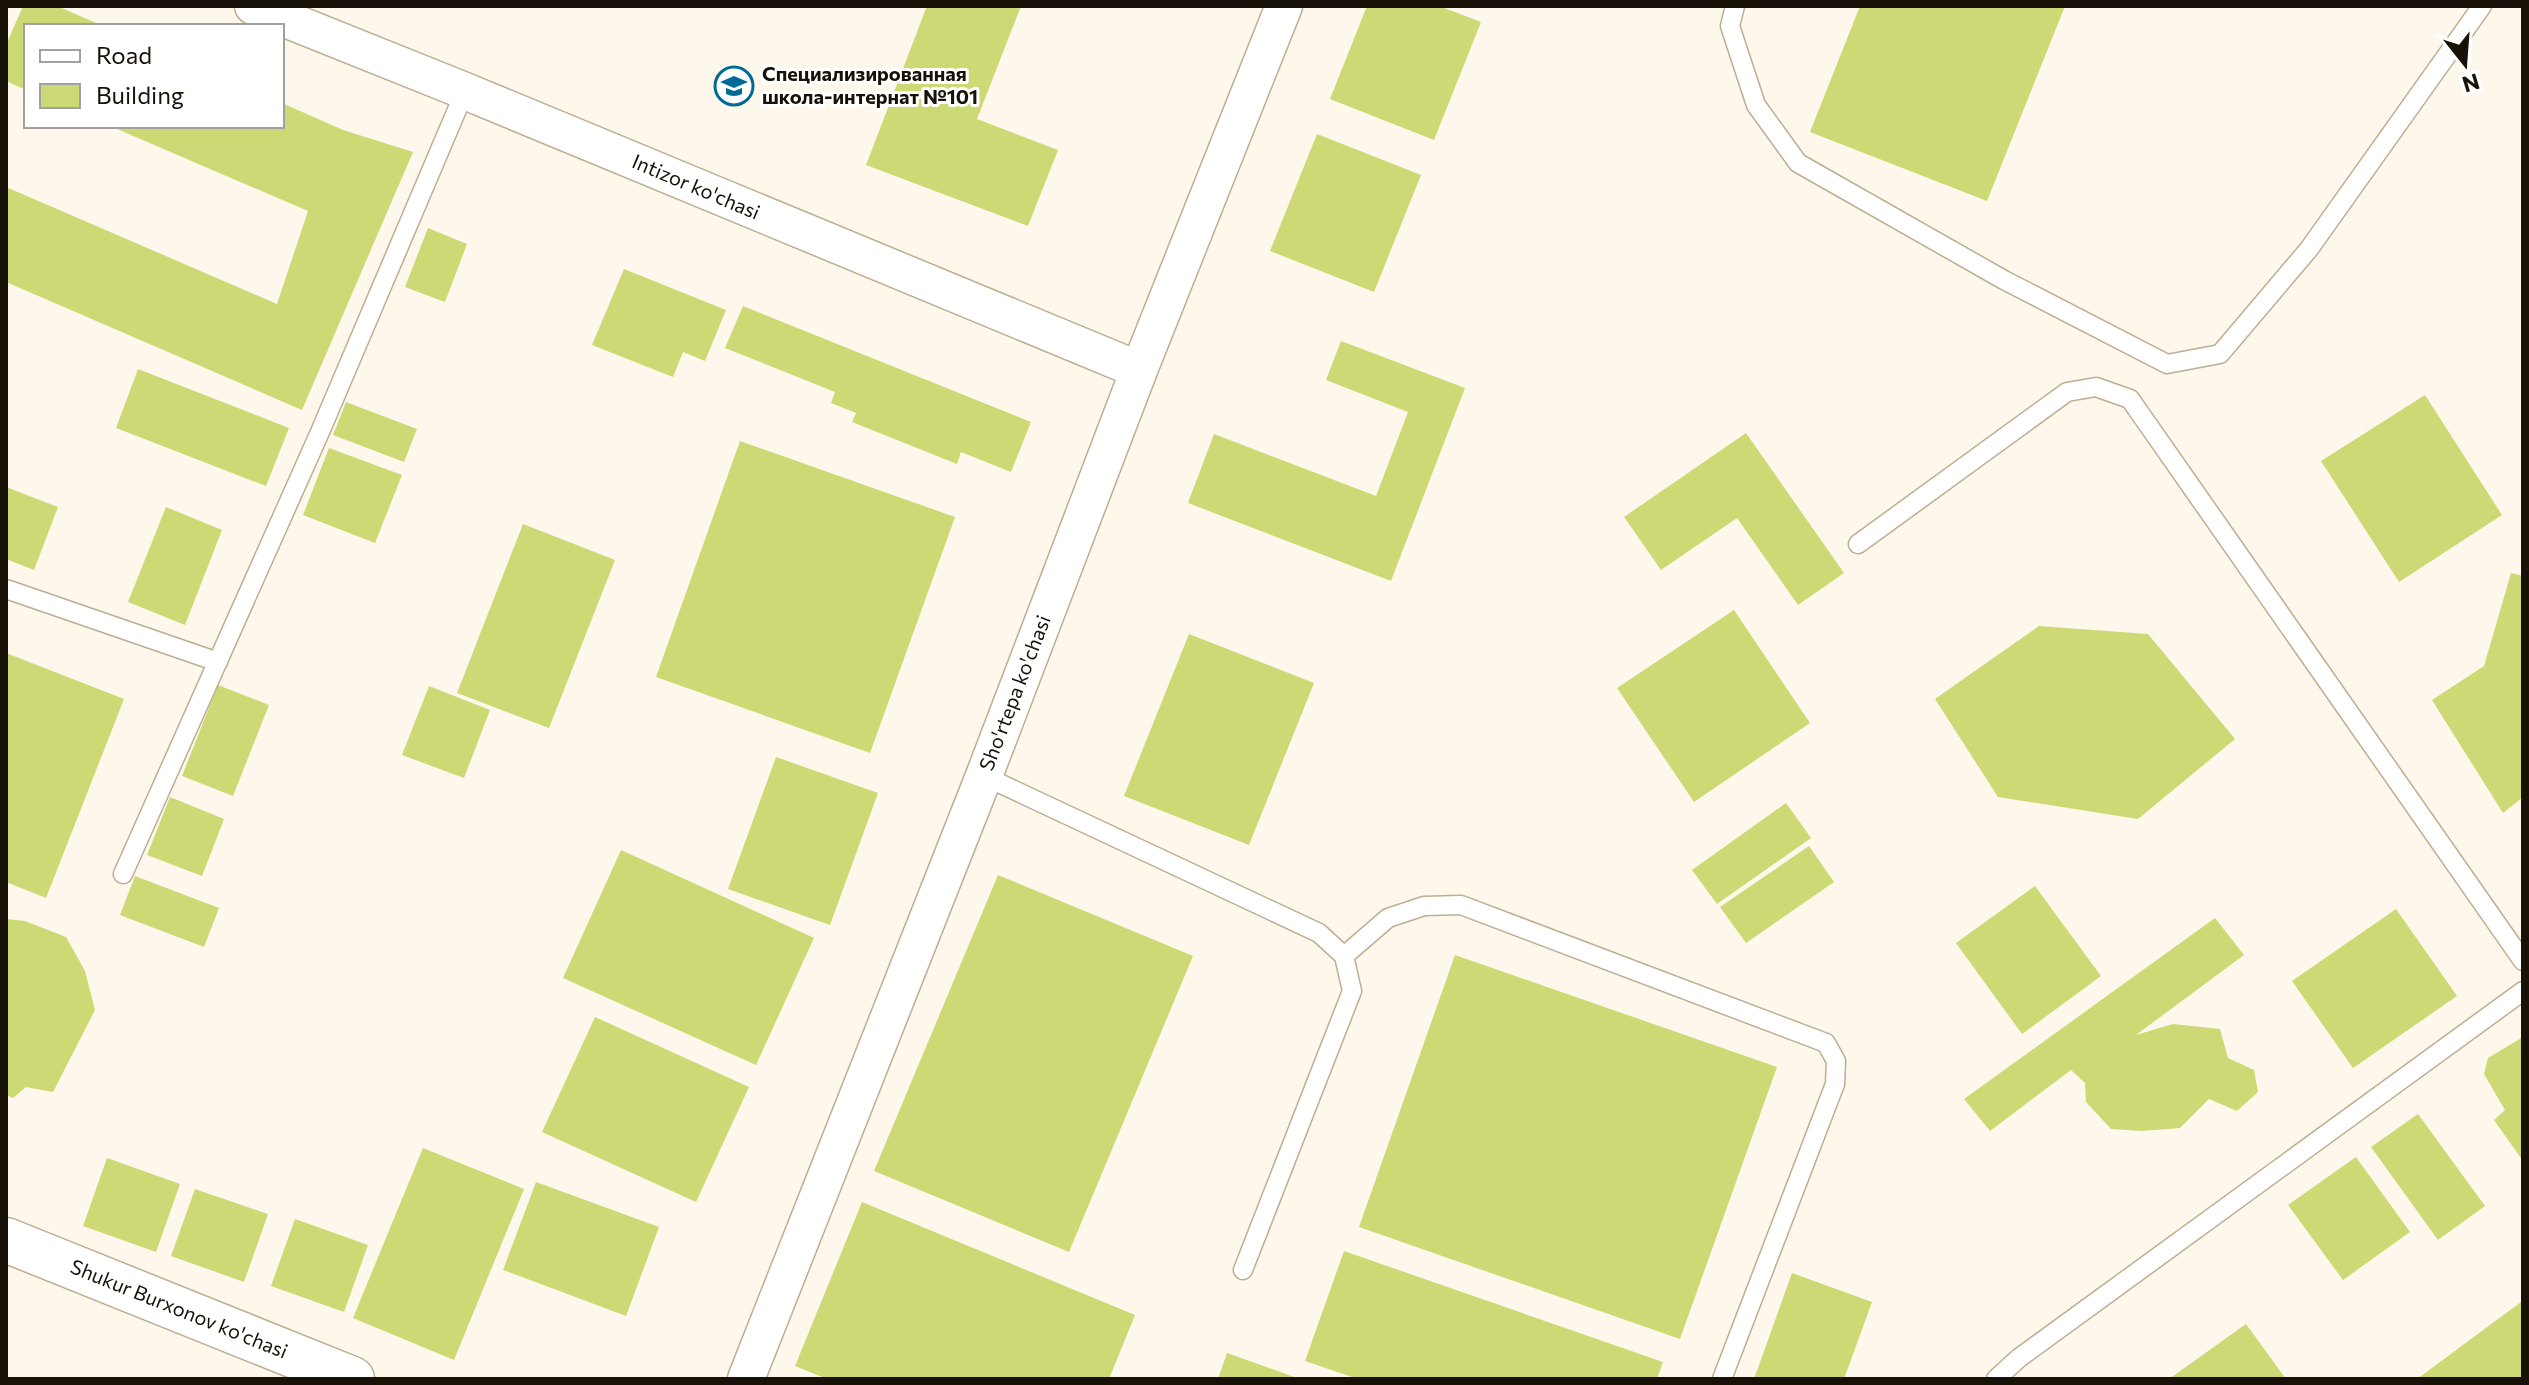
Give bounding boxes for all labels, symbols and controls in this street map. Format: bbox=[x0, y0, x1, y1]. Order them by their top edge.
legend bbox=[24, 24, 284, 128]
north arrow bbox=[2425, 24, 2505, 104]
text: Road bbox=[96, 40, 152, 69]
place label: Специализированная школа-интернат №101 bbox=[762, 61, 978, 108]
school or university icon: Специализированная школа-интернат №101 bbox=[713, 65, 755, 107]
text: N bbox=[2459, 68, 2483, 99]
text: Building bbox=[96, 80, 184, 109]
street label: Intizor ko'chasi bbox=[629, 148, 764, 224]
street label: Sho'rtepa ko'chasi bbox=[973, 612, 1055, 774]
street label: Shukur Burxonov ko'chasi bbox=[67, 1253, 291, 1363]

